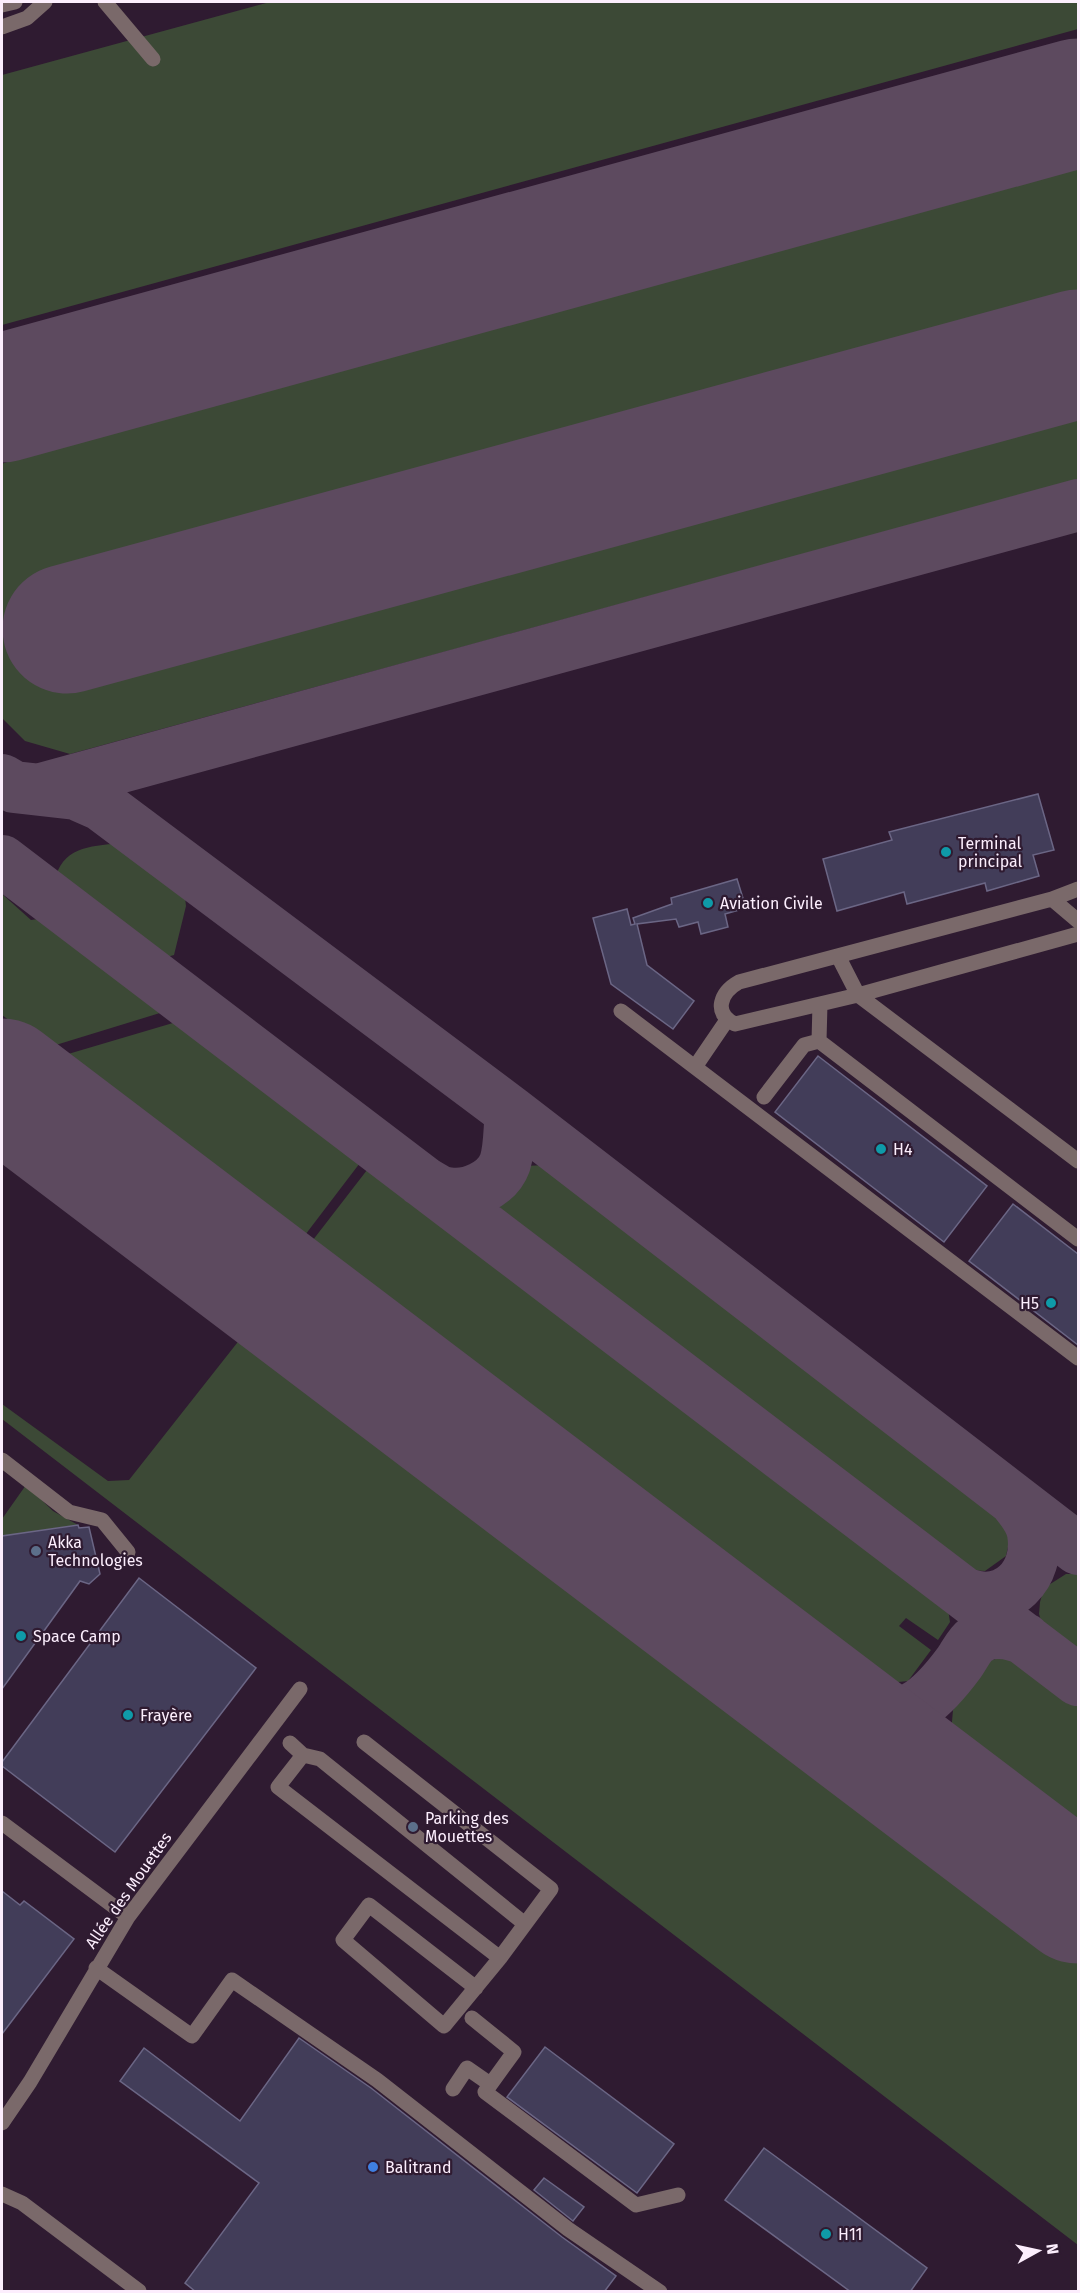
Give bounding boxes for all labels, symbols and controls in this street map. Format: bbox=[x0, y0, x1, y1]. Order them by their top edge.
place label: Terminal principal bbox=[958, 834, 1023, 871]
marker: Terminal principal bbox=[939, 845, 953, 859]
place label: Aviation Civile bbox=[720, 894, 823, 913]
marker: Aviation Civile bbox=[701, 896, 715, 910]
place label: H4 bbox=[893, 1140, 913, 1159]
marker: H4 bbox=[874, 1142, 888, 1156]
place label: H5 bbox=[1020, 1294, 1039, 1313]
marker: H5 bbox=[1044, 1296, 1058, 1310]
place label: Akka Technologies bbox=[48, 1533, 143, 1570]
marker: Akka Technologies bbox=[29, 1544, 43, 1558]
place label: Space Camp bbox=[33, 1627, 121, 1646]
marker: Space Camp bbox=[14, 1629, 28, 1643]
place label: Frayère bbox=[140, 1706, 192, 1725]
marker: Frayère bbox=[121, 1708, 135, 1722]
place label: Parking des Mouettes bbox=[425, 1809, 509, 1846]
marker: Parking des Mouettes bbox=[406, 1820, 420, 1834]
street label: Allée des Mouettes bbox=[81, 1829, 176, 1952]
place label: Balitrand bbox=[385, 2158, 452, 2177]
marker: Balitrand bbox=[366, 2160, 380, 2174]
north arrow bbox=[1008, 2221, 1068, 2281]
place label: H11 bbox=[838, 2225, 863, 2244]
marker: H11 bbox=[819, 2227, 833, 2241]
text: N bbox=[1042, 2242, 1063, 2256]

